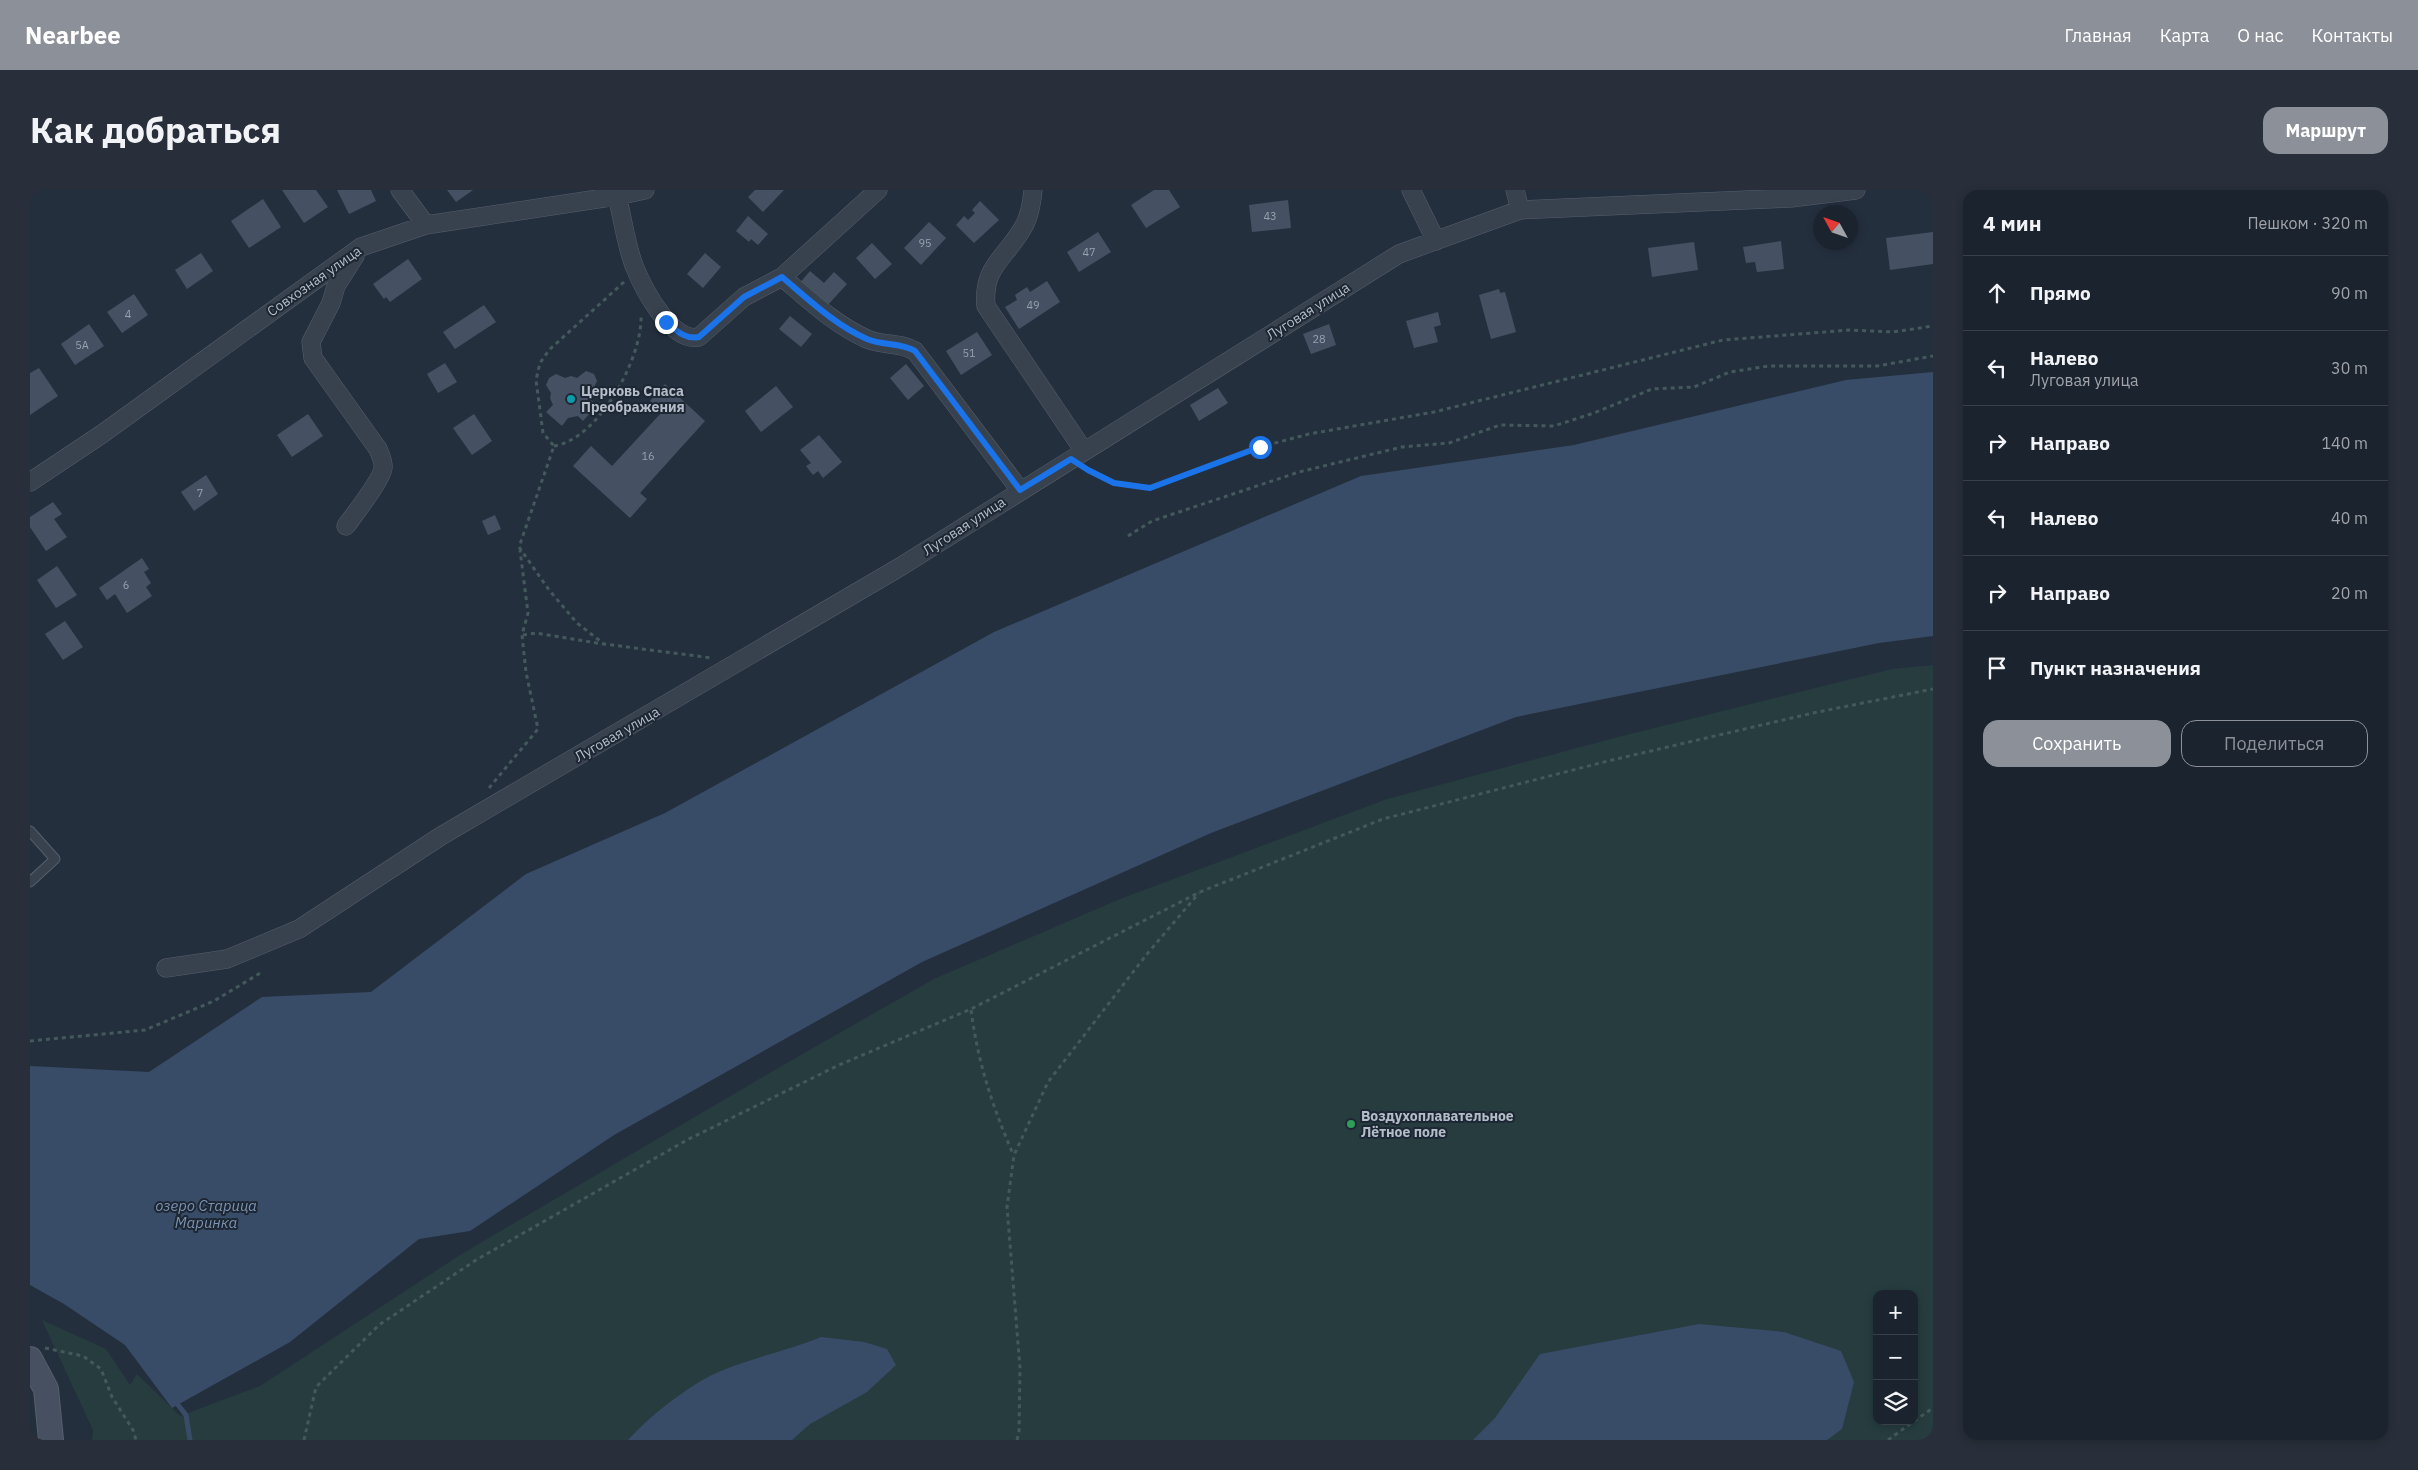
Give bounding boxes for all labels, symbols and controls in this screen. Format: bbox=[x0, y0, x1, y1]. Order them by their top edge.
text: Nearbee bbox=[25, 19, 121, 51]
text: Главная bbox=[2064, 24, 2132, 47]
text: Карта bbox=[2160, 24, 2209, 47]
text: О нас bbox=[2237, 24, 2284, 47]
text: Контакты bbox=[2312, 24, 2393, 47]
text: Как добраться bbox=[30, 107, 281, 153]
button: Маршрут bbox=[2263, 107, 2388, 154]
north arrow bbox=[1813, 205, 1858, 250]
house number: 43 bbox=[1263, 209, 1277, 223]
text: 4 мин bbox=[1983, 209, 2042, 237]
text: Пешком · 320 m bbox=[2247, 213, 2368, 233]
house number: 95 bbox=[918, 236, 932, 250]
street label: Совхозная улица bbox=[263, 241, 365, 320]
house number: 47 bbox=[1082, 245, 1096, 259]
street label: Луговая улица bbox=[1263, 278, 1353, 344]
icon: ahead bbox=[1983, 279, 2011, 307]
text: Прямо bbox=[2030, 281, 2091, 305]
text: 90 m bbox=[2331, 283, 2368, 303]
house number: 49 bbox=[1026, 298, 1040, 312]
house number: 4 bbox=[125, 307, 132, 321]
route end bbox=[655, 311, 678, 334]
house number: 28 bbox=[1312, 332, 1326, 346]
house number: 5А bbox=[75, 338, 89, 352]
house number: 51 bbox=[962, 346, 976, 360]
text: Налево bbox=[2030, 346, 2099, 370]
icon: left bbox=[1983, 354, 2011, 382]
text: 30 m bbox=[2331, 358, 2368, 378]
text: Луговая улица bbox=[2030, 370, 2139, 390]
place label: Церковь Спаса Преображения bbox=[581, 382, 685, 416]
marker: Церковь Спаса Преображения bbox=[565, 393, 577, 405]
icon: right bbox=[1983, 429, 2011, 457]
text: Направо bbox=[2030, 431, 2110, 455]
text: 140 m bbox=[2321, 433, 2368, 453]
route start bbox=[1249, 436, 1272, 459]
house number: 16 bbox=[641, 449, 655, 463]
house number: 7 bbox=[197, 486, 203, 500]
street label: Луговая улица bbox=[919, 492, 1009, 559]
icon: left bbox=[1983, 504, 2011, 532]
text: Налево bbox=[2030, 506, 2099, 530]
text: 40 m bbox=[2331, 508, 2368, 528]
house number: 6 bbox=[123, 578, 129, 592]
icon: right bbox=[1983, 579, 2011, 607]
text: Направо bbox=[2030, 581, 2110, 605]
text: 20 m bbox=[2331, 583, 2368, 603]
icon: arrive bbox=[1983, 654, 2011, 682]
text: Пункт назначения bbox=[2030, 656, 2201, 680]
street label: Луговая улица bbox=[571, 702, 663, 766]
button: Сохранить bbox=[1983, 720, 2171, 767]
button: Поделиться bbox=[2181, 720, 2368, 767]
place label: Воздухоплавательное Лётное поле bbox=[1361, 1107, 1514, 1141]
marker: Воздухоплавательное Лётное поле bbox=[1345, 1118, 1357, 1130]
water label: озеро Старица Маринка bbox=[155, 1196, 257, 1232]
map controls bbox=[1873, 1290, 1918, 1425]
button: + bbox=[1873, 1290, 1918, 1335]
button: − bbox=[1873, 1335, 1918, 1380]
button: layers bbox=[1873, 1380, 1918, 1425]

